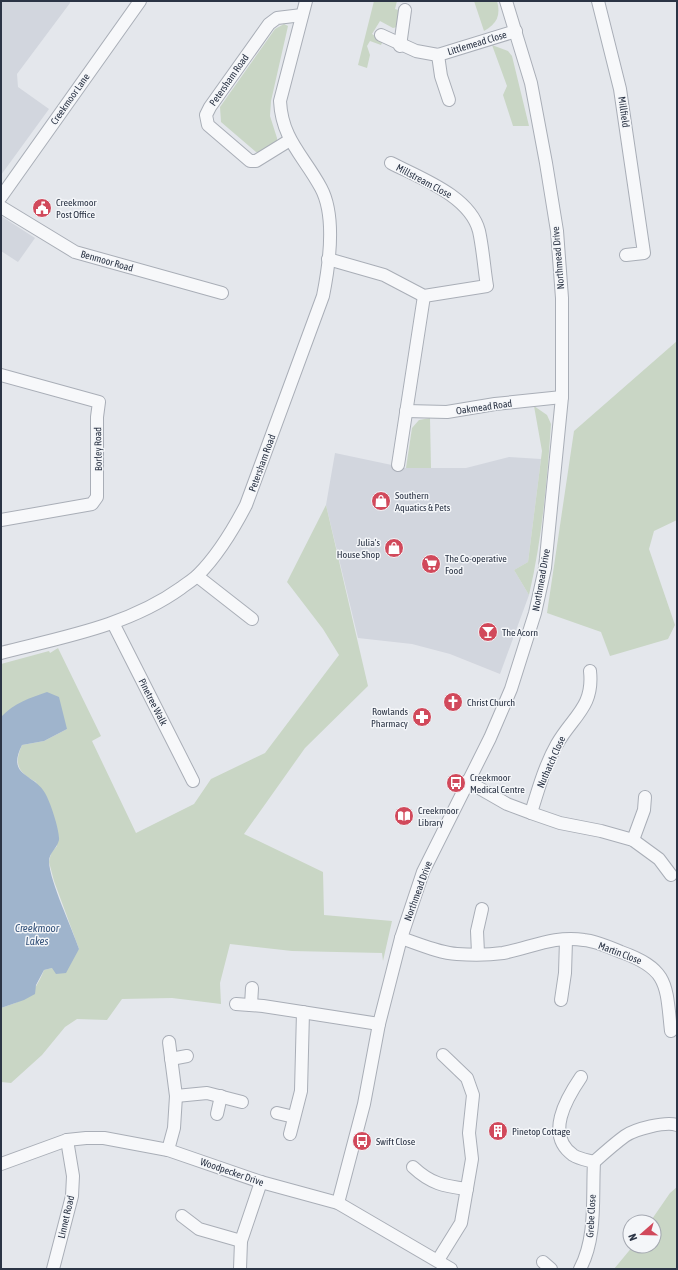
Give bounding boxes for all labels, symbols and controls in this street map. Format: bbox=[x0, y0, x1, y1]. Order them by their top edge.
street label: Littlemead Close bbox=[446, 29, 508, 57]
street label: Petersham Road bbox=[207, 52, 251, 108]
street label: Creekmoor Lane bbox=[48, 71, 92, 127]
street label: Millfield bbox=[616, 96, 632, 128]
street label: Millstream Close bbox=[394, 162, 454, 200]
public building icon: Creekmoor Post Office bbox=[31, 197, 53, 219]
place label: Creekmoor Post Office bbox=[56, 197, 97, 220]
street label: Northmead Drive bbox=[550, 226, 566, 290]
street label: Benmoor Road bbox=[79, 248, 135, 274]
street label: Oakmead Road bbox=[455, 398, 513, 416]
street label: Borley Road bbox=[92, 427, 104, 471]
street label: Petersham Road bbox=[247, 433, 278, 493]
shop icon: Southern Aquatics & Pets bbox=[370, 490, 392, 512]
place label: Southern Aquatics & Pets bbox=[395, 490, 451, 513]
place label: Julia's House Shop bbox=[337, 537, 380, 560]
shop icon: Julia's House Shop bbox=[383, 537, 405, 559]
street label: Northmead Drive bbox=[530, 548, 552, 612]
supermarket icon: The Co-operative Food bbox=[420, 553, 442, 575]
place label: The Co-operative Food bbox=[445, 553, 507, 576]
bar icon: The Acorn bbox=[477, 621, 499, 643]
place label: The Acorn bbox=[502, 627, 538, 638]
street label: Pinetree Walk bbox=[136, 677, 170, 728]
church icon: Christ Church bbox=[442, 691, 464, 713]
place label: Christ Church bbox=[467, 697, 515, 708]
place label: Rowlands Pharmacy bbox=[371, 706, 408, 729]
pharmacy icon: Rowlands Pharmacy bbox=[411, 706, 433, 728]
street label: Nuthatch Close bbox=[535, 734, 568, 790]
bus stop icon: Creekmoor Medical Centre bbox=[445, 772, 467, 794]
place label: Creekmoor Medical Centre bbox=[470, 772, 525, 795]
library icon: Creekmoor Library bbox=[393, 805, 415, 827]
place label: Creekmoor Library bbox=[418, 805, 459, 828]
street label: Northmead Drive bbox=[402, 859, 434, 923]
water label: Creekmoor Lakes bbox=[15, 922, 60, 947]
street label: Martin Close bbox=[597, 940, 644, 966]
building icon: Pinetop Cottage bbox=[487, 1120, 509, 1142]
place label: Pinetop Cottage bbox=[512, 1126, 571, 1137]
bus stop icon: Swift Close bbox=[351, 1130, 373, 1152]
place label: Swift Close bbox=[376, 1136, 416, 1147]
street label: Woodpecker Drive bbox=[199, 1156, 266, 1188]
street label: Linnet Road bbox=[56, 1194, 76, 1240]
street label: Grebe Close bbox=[584, 1194, 598, 1238]
north arrow bbox=[622, 1214, 662, 1254]
text: N bbox=[626, 1232, 639, 1243]

